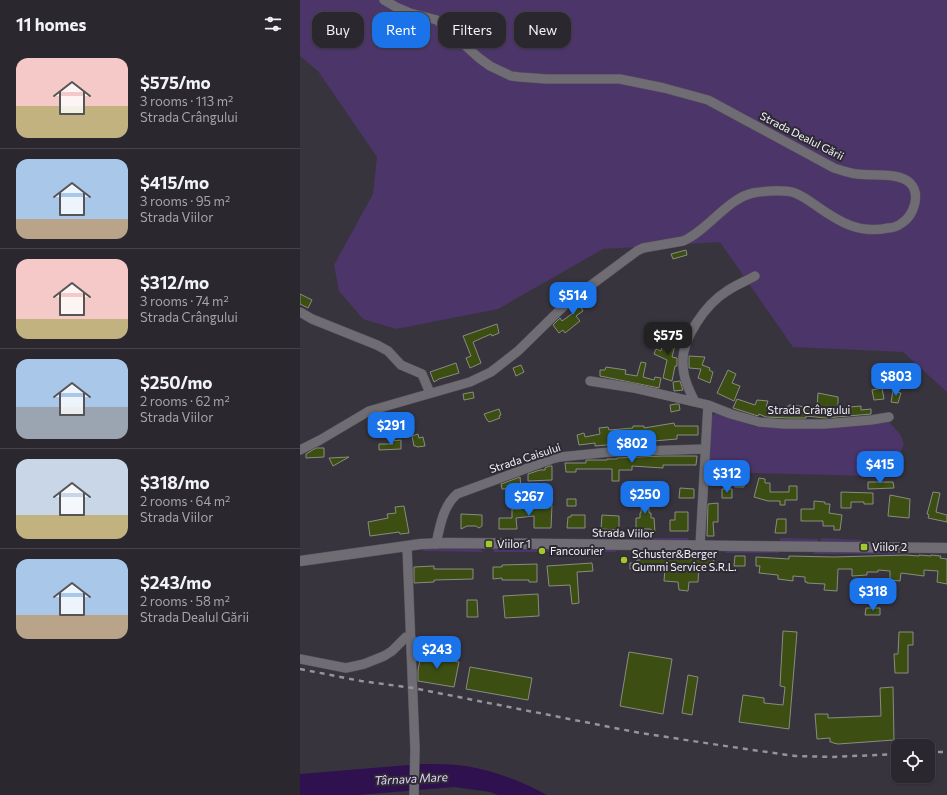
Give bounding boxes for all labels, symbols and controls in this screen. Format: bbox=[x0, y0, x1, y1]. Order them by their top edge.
chip: Buy bbox=[312, 12, 364, 48]
chip: Rent bbox=[372, 12, 430, 48]
chip: Filters bbox=[438, 12, 506, 48]
chip: New bbox=[514, 12, 571, 48]
icon: filters bbox=[262, 13, 284, 35]
text: 11 homes bbox=[16, 14, 86, 35]
text: $575/mo bbox=[140, 72, 211, 93]
icon: home bbox=[48, 74, 96, 122]
text: 3 rooms · 113 m² bbox=[140, 93, 233, 109]
text: Strada Crângului bbox=[140, 109, 238, 125]
street label: Strada Dealul Gării bbox=[758, 109, 846, 162]
text: $415/mo bbox=[140, 172, 209, 193]
icon: home bbox=[48, 175, 96, 223]
text: 3 rooms · 95 m² bbox=[140, 193, 230, 209]
text: Strada Viilor bbox=[140, 209, 213, 225]
text: $312/mo bbox=[140, 272, 209, 293]
icon: home bbox=[48, 275, 96, 323]
pin: $514 bbox=[549, 282, 597, 316]
text: $514 bbox=[559, 287, 587, 303]
text: 3 rooms · 74 m² bbox=[140, 293, 229, 309]
text: Strada Crângului bbox=[140, 309, 238, 325]
pin: $575 bbox=[644, 322, 692, 356]
text: $575 bbox=[653, 327, 683, 343]
pin: $803 bbox=[872, 363, 920, 397]
text: $803 bbox=[880, 368, 912, 384]
text: $250/mo bbox=[140, 372, 212, 393]
icon: home bbox=[48, 375, 96, 423]
text: 2 rooms · 62 m² bbox=[140, 393, 230, 409]
street label: Strada Crângului bbox=[768, 403, 851, 416]
text: Strada Viilor bbox=[140, 409, 213, 425]
pin: $291 bbox=[367, 412, 415, 446]
text: $291 bbox=[377, 417, 405, 433]
pin: $802 bbox=[608, 430, 656, 464]
text: $802 bbox=[616, 435, 648, 451]
street label: Strada Caisului bbox=[488, 440, 562, 475]
pin: $415 bbox=[856, 451, 904, 485]
text: $415 bbox=[866, 456, 894, 472]
pin: $312 bbox=[703, 460, 751, 494]
text: $312 bbox=[713, 465, 741, 481]
text: $318/mo bbox=[140, 472, 210, 493]
icon: home bbox=[48, 475, 96, 523]
pin: $250 bbox=[621, 481, 669, 515]
pin: $267 bbox=[505, 483, 553, 517]
text: $250 bbox=[629, 486, 661, 502]
text: $267 bbox=[514, 488, 544, 504]
text: 2 rooms · 64 m² bbox=[140, 493, 230, 509]
text: Strada Viilor bbox=[140, 509, 213, 525]
street label: Strada Viilor bbox=[592, 525, 655, 540]
place label: Viilor 1 bbox=[497, 537, 531, 550]
marker: Viilor 1 bbox=[484, 539, 494, 549]
place label: Viilor 2 bbox=[872, 540, 907, 553]
marker: Viilor 2 bbox=[859, 542, 869, 552]
place label: Fancourier bbox=[550, 544, 604, 557]
marker: Fancourier bbox=[537, 546, 547, 556]
place label: Schuster&Berger Gummi Service S.R.L. bbox=[632, 547, 737, 573]
marker: Schuster&Berger Gummi Service S.R.L. bbox=[619, 555, 629, 565]
text: $243/mo bbox=[140, 572, 211, 593]
icon: home bbox=[48, 575, 96, 623]
pin: $318 bbox=[849, 578, 897, 612]
text: $318 bbox=[859, 583, 887, 599]
text: 2 rooms · 58 m² bbox=[140, 593, 230, 609]
text: Strada Dealul Gării bbox=[140, 609, 249, 625]
pin: $243 bbox=[413, 636, 461, 670]
text: $243 bbox=[422, 641, 452, 657]
map controls bbox=[891, 739, 935, 783]
button: locate bbox=[891, 739, 935, 783]
water label: Târnava Mare bbox=[374, 769, 449, 787]

